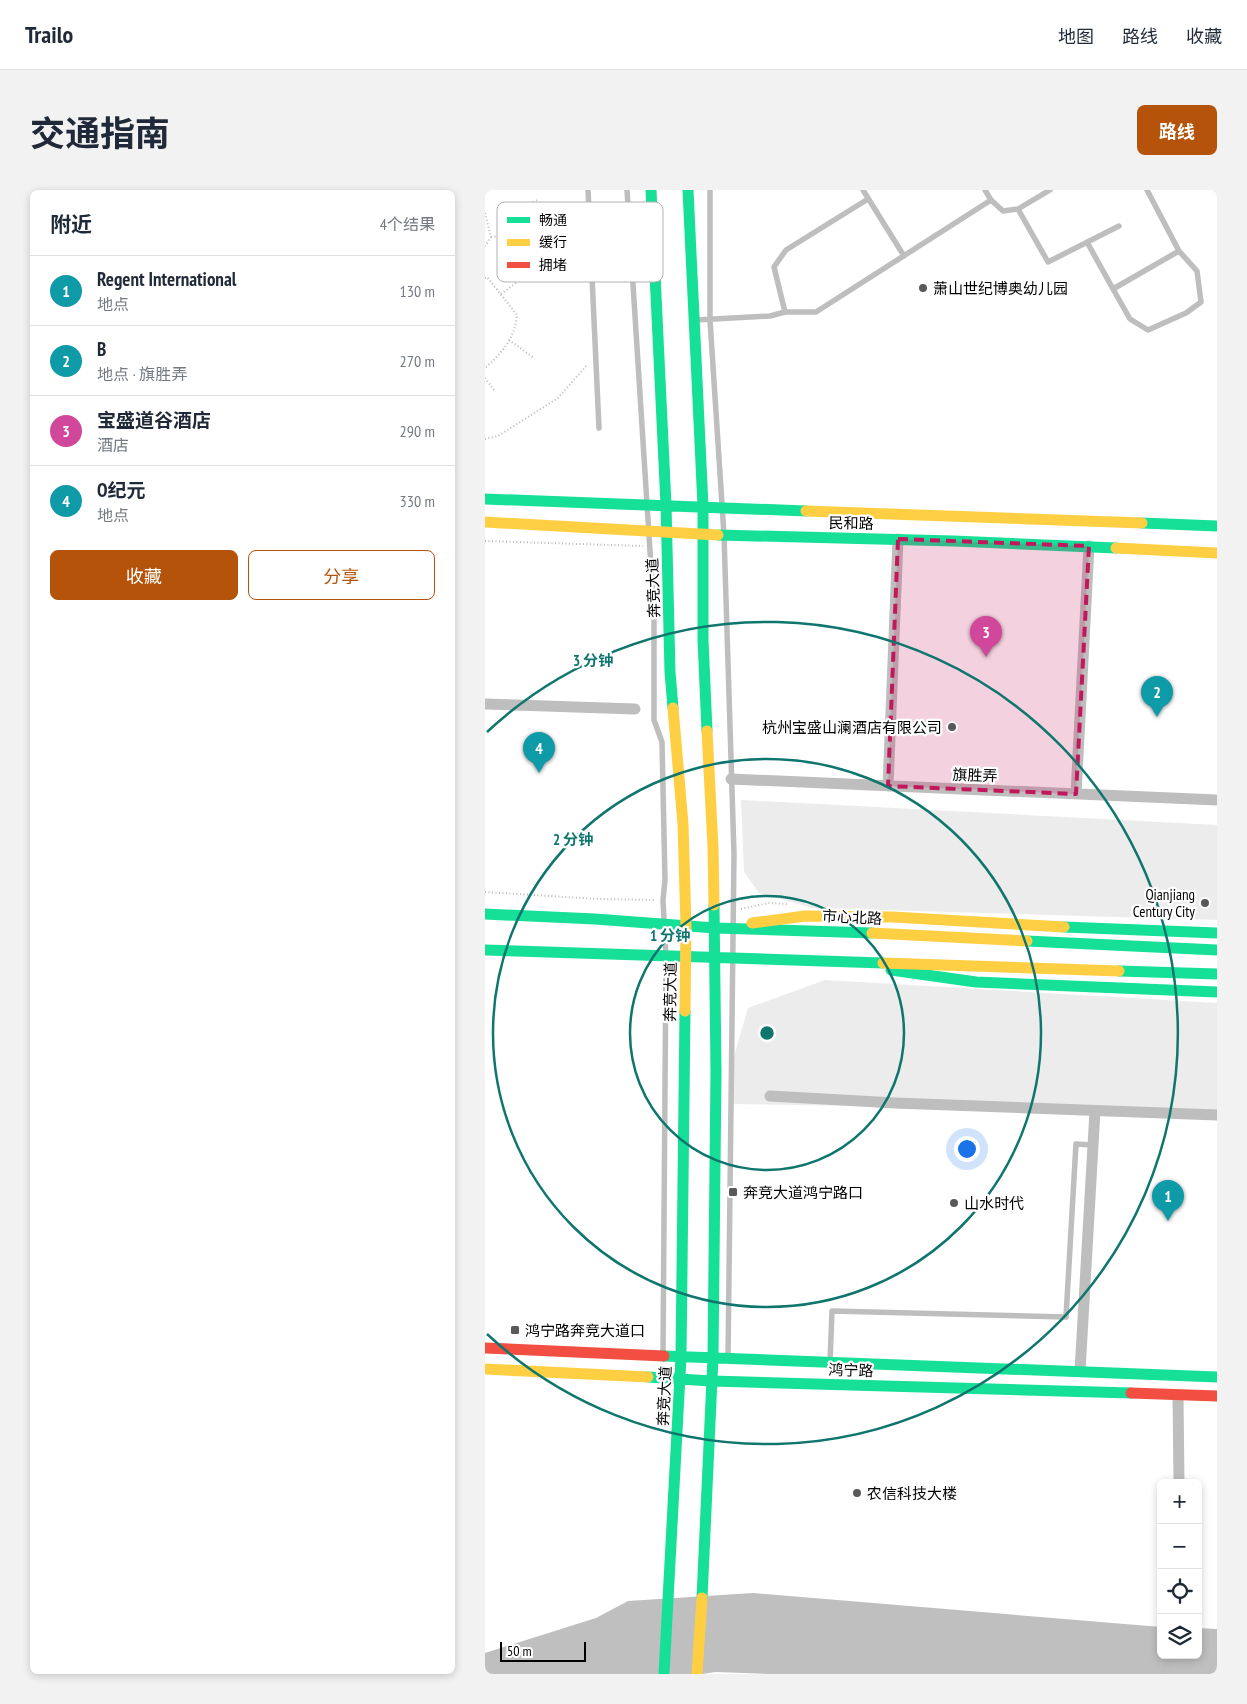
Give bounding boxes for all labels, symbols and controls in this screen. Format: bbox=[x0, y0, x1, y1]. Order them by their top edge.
text: Trailo bbox=[25, 19, 73, 50]
text: 地图 bbox=[1058, 25, 1094, 48]
text: 路线 bbox=[1122, 25, 1158, 48]
text: 收藏 bbox=[1186, 25, 1222, 48]
button: 路线 bbox=[1137, 105, 1217, 155]
text: 交通指南 bbox=[30, 110, 170, 156]
legend bbox=[497, 202, 663, 282]
text: 附近 bbox=[50, 211, 92, 238]
text: 畅通 bbox=[539, 211, 567, 229]
text: 4个结果 bbox=[380, 214, 435, 234]
text: 缓行 bbox=[539, 233, 567, 251]
text: 拥堵 bbox=[539, 256, 567, 274]
text: Regent International bbox=[97, 267, 236, 291]
place label: 萧山世纪博奥幼儿园 bbox=[933, 279, 1068, 298]
text: 1 bbox=[62, 281, 70, 301]
text: 130 m bbox=[400, 281, 435, 301]
marker: 萧山世纪博奥幼儿园 bbox=[917, 282, 929, 294]
text: 地点 bbox=[97, 294, 129, 314]
text: B bbox=[97, 337, 106, 361]
text: 2 bbox=[62, 351, 70, 371]
text: 270 m bbox=[400, 351, 435, 371]
text: 地点 · 旗胜弄 bbox=[97, 364, 187, 384]
text: 宝盛道谷酒店 bbox=[97, 408, 211, 432]
text: 3 bbox=[62, 421, 70, 441]
text: 290 m bbox=[400, 421, 435, 441]
text: 酒店 bbox=[97, 435, 129, 455]
text: O纪元 bbox=[97, 478, 146, 502]
text: 4 bbox=[62, 491, 70, 511]
text: 330 m bbox=[400, 491, 435, 511]
text: 地点 bbox=[97, 505, 129, 525]
street label: 民和路 bbox=[828, 513, 874, 533]
button: 收藏 bbox=[50, 550, 238, 600]
button: 分享 bbox=[248, 550, 435, 600]
street label: 奔竞大道 bbox=[642, 558, 664, 618]
pin: 3 bbox=[970, 616, 1002, 657]
text: 3 分钟 bbox=[573, 651, 613, 670]
pin: 2 bbox=[1141, 676, 1173, 717]
place label: 杭州宝盛山澜酒店有限公司 bbox=[762, 718, 942, 737]
marker: 杭州宝盛山澜酒店有限公司 bbox=[946, 721, 958, 733]
pin: 4 bbox=[523, 732, 555, 773]
street label: 旗胜弄 bbox=[952, 765, 998, 785]
text: 2 分钟 bbox=[553, 830, 593, 849]
place label: Qianjiang Century City bbox=[1133, 885, 1195, 921]
marker: Qianjiang Century City bbox=[1199, 897, 1211, 909]
street label: 市心北路 bbox=[822, 906, 882, 928]
text: 1 分钟 bbox=[650, 926, 690, 945]
street label: 奔竞大道 bbox=[660, 962, 680, 1022]
centre of rings bbox=[758, 1024, 776, 1042]
your location bbox=[954, 1136, 980, 1162]
pin: 1 bbox=[1152, 1180, 1184, 1221]
place label: 奔竞大道鸿宁路口 bbox=[743, 1183, 863, 1202]
marker: 奔竞大道鸿宁路口 bbox=[727, 1186, 739, 1198]
place label: 山水时代 bbox=[964, 1194, 1024, 1213]
marker: 山水时代 bbox=[948, 1197, 960, 1209]
place label: 鸿宁路奔竞大道口 bbox=[525, 1321, 645, 1340]
marker: 鸿宁路奔竞大道口 bbox=[509, 1324, 521, 1336]
street label: 鸿宁路 bbox=[828, 1360, 874, 1380]
street label: 奔竞大道 bbox=[653, 1366, 675, 1426]
map controls bbox=[1157, 1479, 1202, 1659]
button: + bbox=[1157, 1479, 1202, 1524]
place label: 农信科技大楼 bbox=[867, 1484, 957, 1503]
marker: 农信科技大楼 bbox=[851, 1487, 863, 1499]
button: − bbox=[1157, 1524, 1202, 1569]
button: locate bbox=[1157, 1569, 1202, 1614]
button: layers bbox=[1157, 1614, 1202, 1659]
scale bar bbox=[500, 1639, 586, 1662]
text: 50 m bbox=[507, 1642, 532, 1660]

